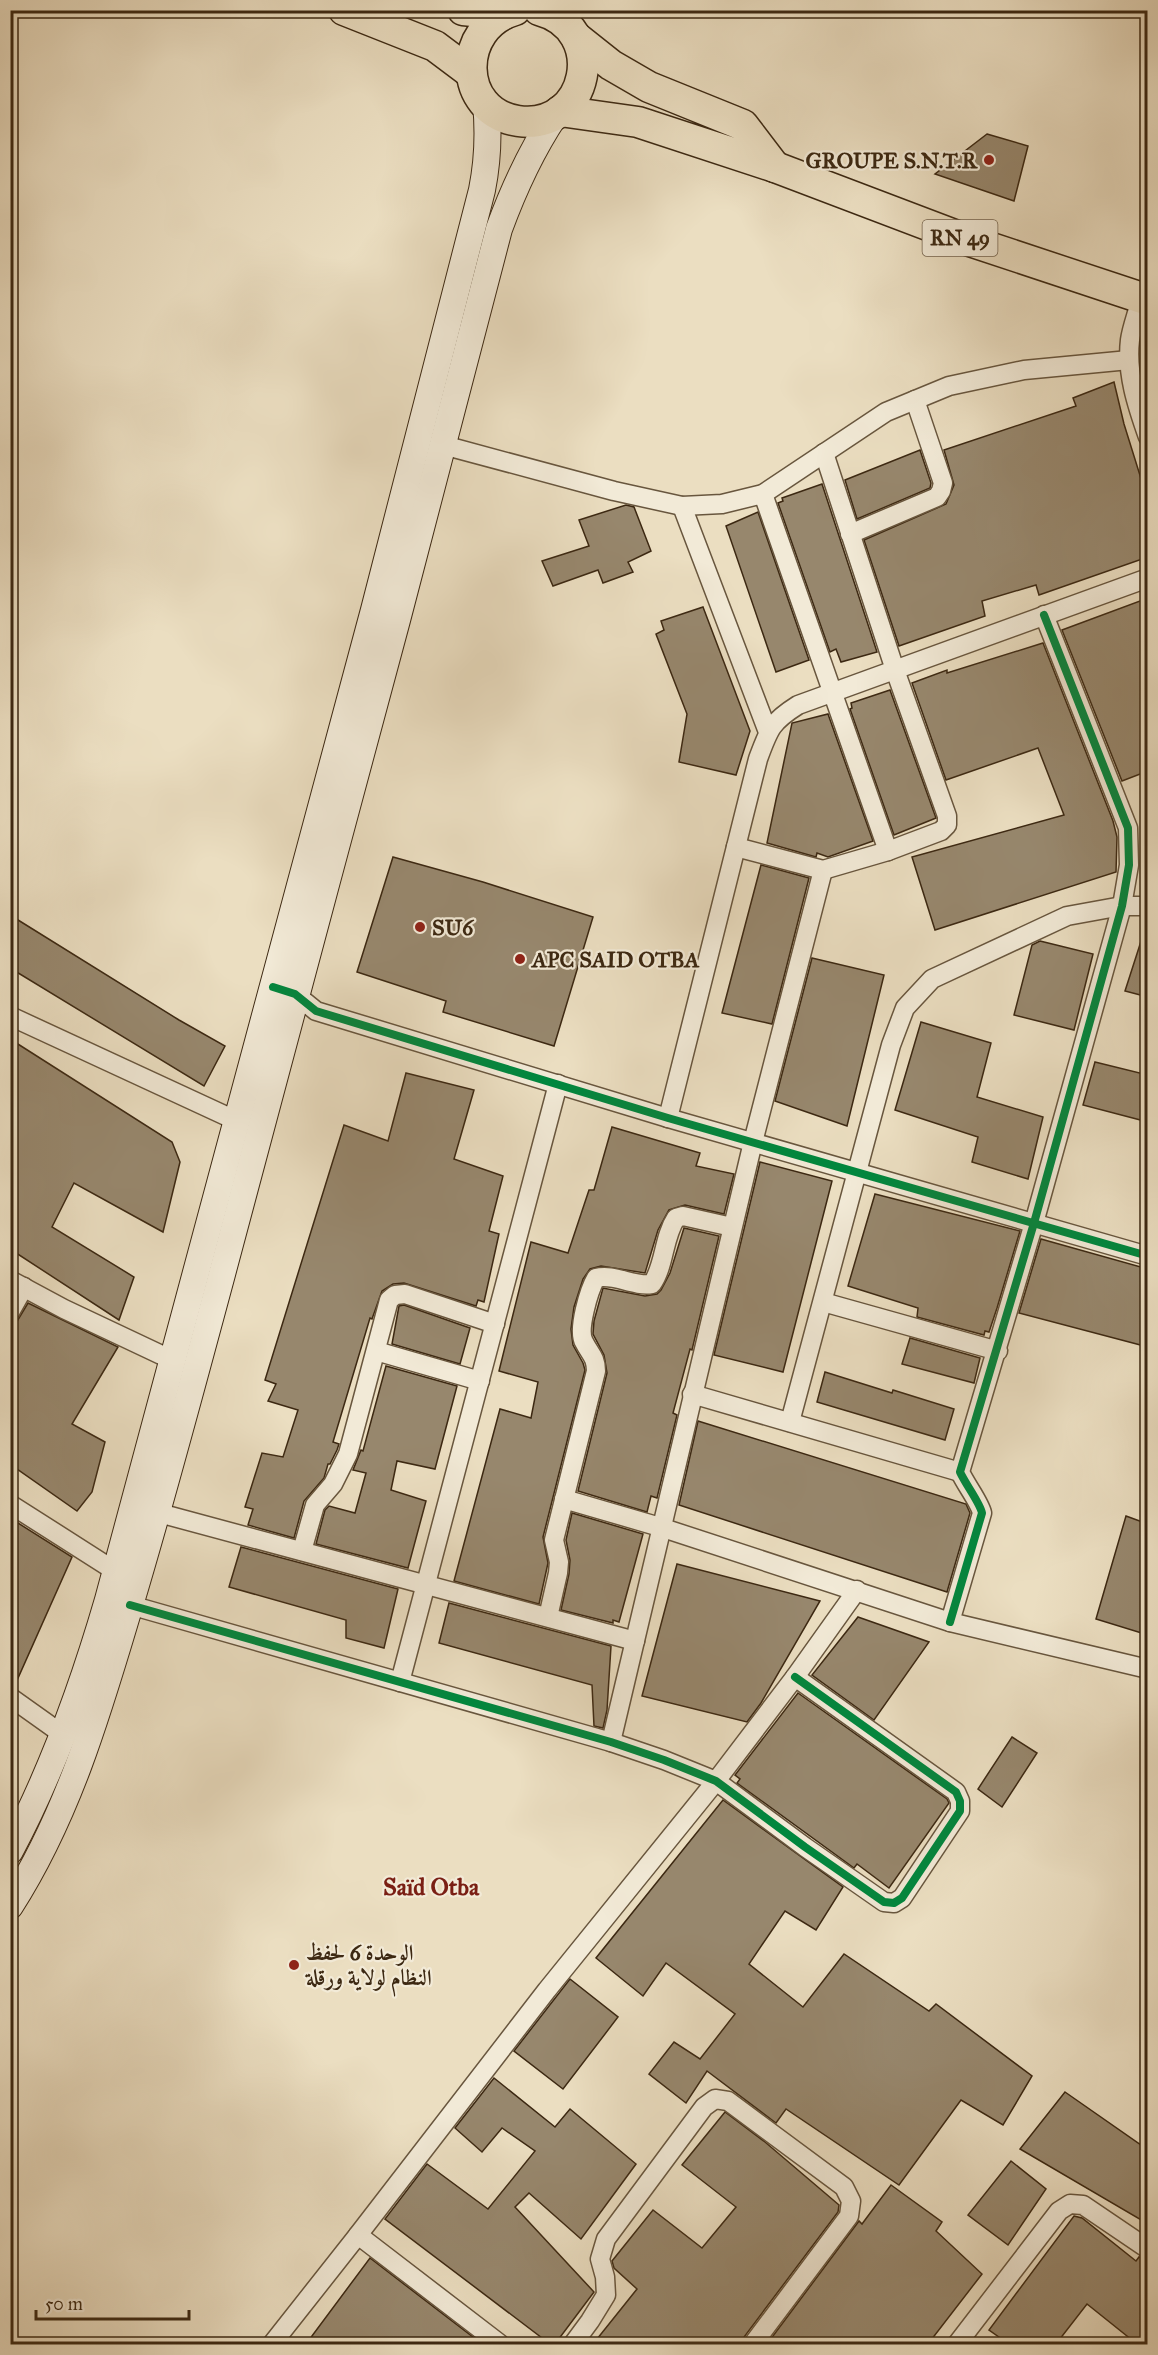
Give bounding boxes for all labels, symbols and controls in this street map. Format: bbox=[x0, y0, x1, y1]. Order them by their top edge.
place label: GROUPE S.N.T.R bbox=[805, 147, 979, 174]
marker: GROUPE S.N.T.R bbox=[982, 153, 996, 167]
road number: RN 49 bbox=[922, 220, 998, 256]
place label: SU6 bbox=[432, 914, 475, 941]
marker: SU6 bbox=[413, 920, 427, 934]
place label: APC SAID OTBA bbox=[530, 946, 700, 973]
marker: APC SAID OTBA bbox=[513, 952, 527, 966]
district label: Saïd Otba bbox=[383, 1872, 480, 1902]
place label: الوحدة 6 لحفظ النظام لولاية ورقلة bbox=[304, 1939, 432, 1997]
marker: الوحدة 6 لحفظ النظام لولاية ورقلة bbox=[287, 1958, 301, 1972]
scale bar bbox=[36, 2283, 189, 2321]
text: 50 m bbox=[45, 2293, 83, 2315]

